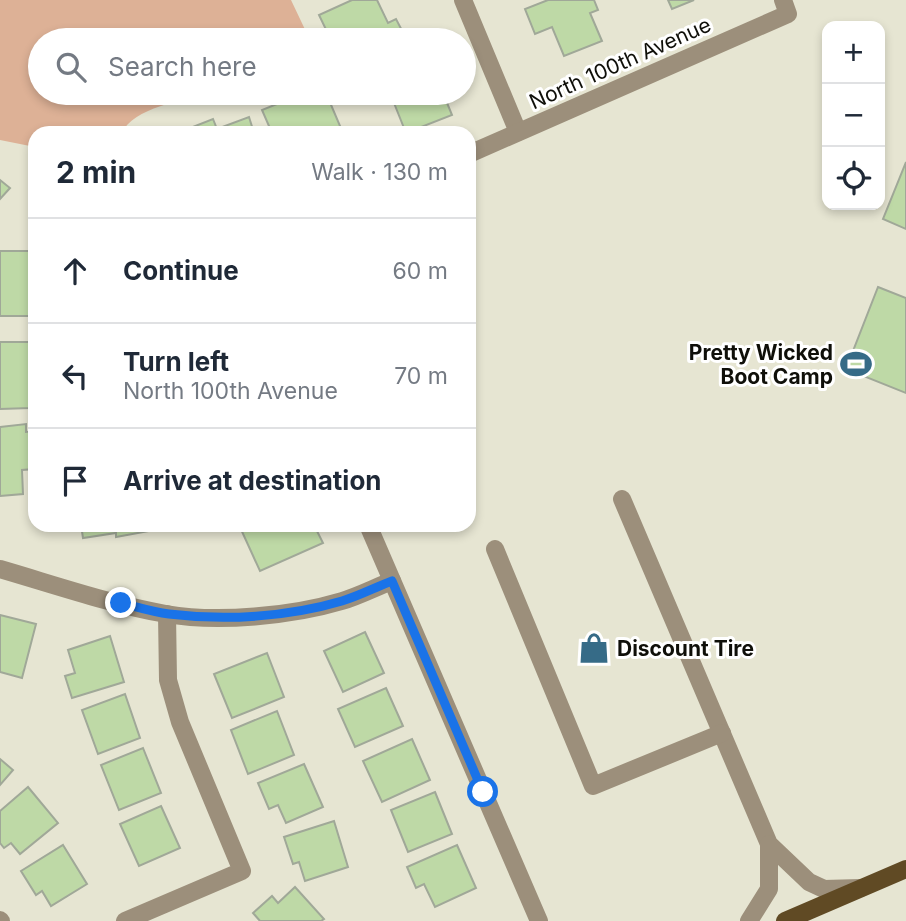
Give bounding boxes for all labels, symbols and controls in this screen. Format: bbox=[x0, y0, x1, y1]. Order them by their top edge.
street label: North 100th Avenue bbox=[525, 12, 715, 114]
map controls bbox=[822, 21, 885, 210]
button: + bbox=[822, 21, 885, 84]
search box bbox=[28, 28, 476, 105]
icon: search bbox=[52, 48, 90, 86]
text: Search here bbox=[108, 51, 257, 82]
button: − bbox=[822, 84, 885, 147]
button: locate bbox=[822, 147, 885, 210]
text: 2 min bbox=[56, 154, 136, 190]
text: Walk · 130 m bbox=[311, 158, 448, 186]
icon: ahead bbox=[56, 252, 94, 290]
text: Continue bbox=[123, 255, 239, 286]
text: 60 m bbox=[393, 257, 448, 285]
place label: Pretty Wicked Boot Camp bbox=[689, 340, 833, 389]
text: Turn left bbox=[123, 346, 229, 377]
sports icon: Pretty Wicked Boot Camp bbox=[839, 347, 873, 381]
icon: left bbox=[56, 357, 94, 395]
text: 70 m bbox=[394, 362, 448, 390]
text: North 100th Avenue bbox=[123, 377, 338, 405]
icon: arrive bbox=[56, 462, 94, 500]
text: Arrive at destination bbox=[123, 465, 382, 496]
route end bbox=[105, 587, 136, 618]
shop icon: Discount Tire bbox=[577, 631, 611, 665]
place label: Discount Tire bbox=[617, 636, 754, 661]
route start bbox=[467, 776, 498, 807]

